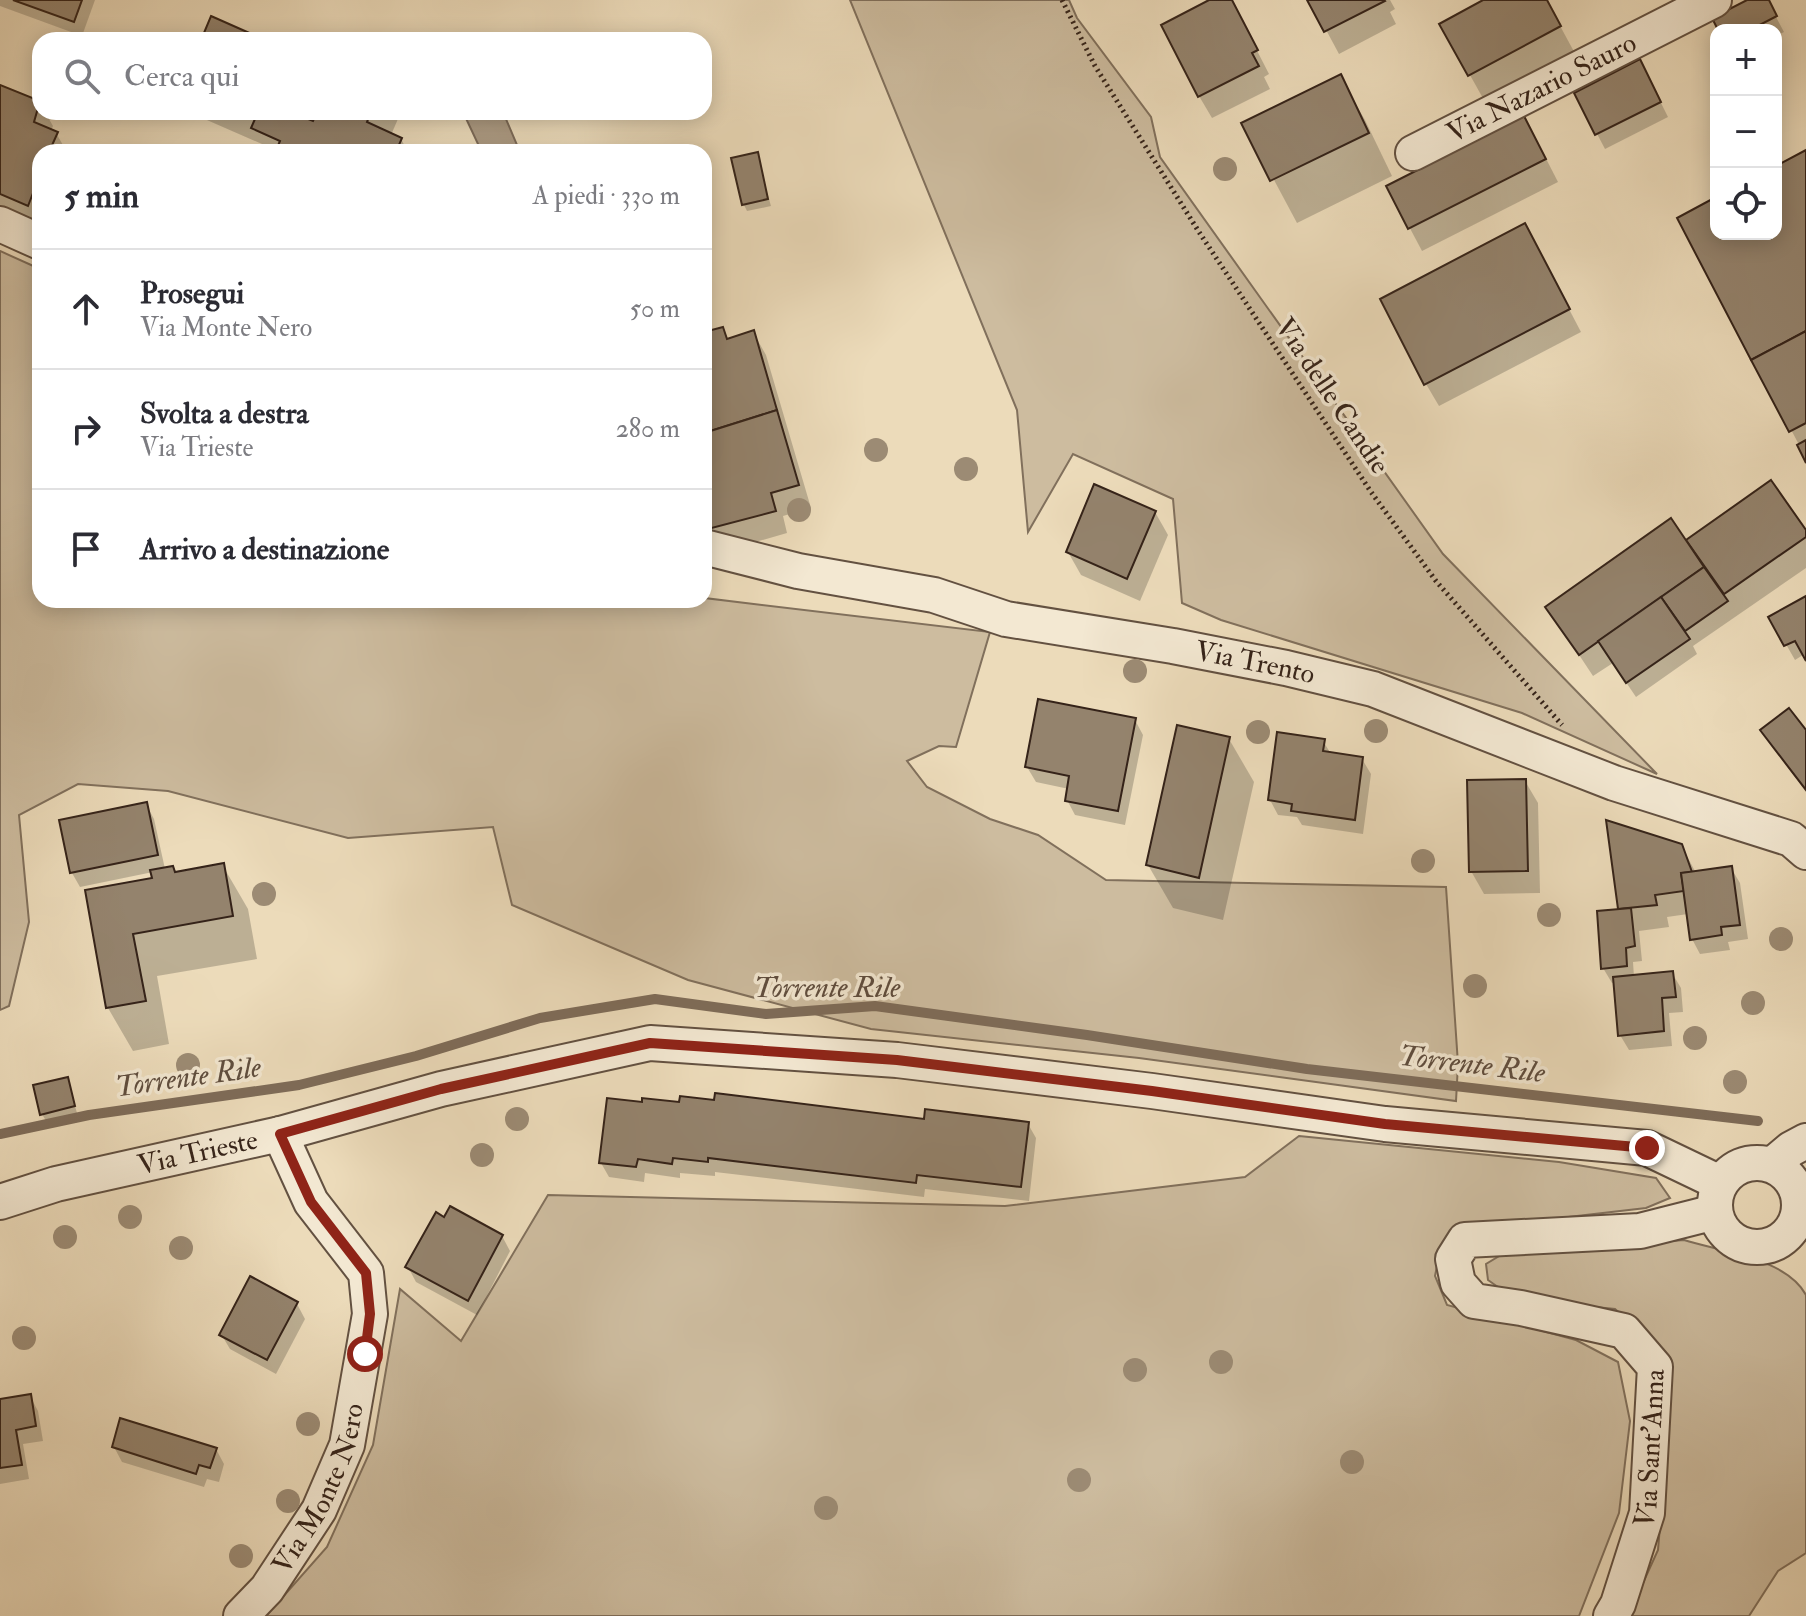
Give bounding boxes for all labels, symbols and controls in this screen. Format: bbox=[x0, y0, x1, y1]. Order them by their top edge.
map controls bbox=[1710, 24, 1782, 240]
button: + bbox=[1710, 24, 1782, 96]
street label: Via Nazario Sauro bbox=[1441, 25, 1642, 151]
search box bbox=[32, 32, 712, 120]
icon: search bbox=[60, 54, 104, 98]
text: Cerca qui bbox=[124, 58, 240, 95]
button: − bbox=[1710, 96, 1782, 168]
button: locate bbox=[1710, 168, 1782, 240]
text: 5 min bbox=[64, 175, 139, 218]
text: A piedi · 330 m bbox=[533, 180, 680, 212]
text: Prosegui bbox=[140, 275, 244, 312]
icon: ahead bbox=[64, 287, 108, 331]
text: 50 m bbox=[630, 293, 680, 325]
street label: Via delle Candie bbox=[1267, 311, 1397, 481]
text: Via Monte Nero bbox=[140, 312, 312, 344]
text: Svolta a destra bbox=[140, 395, 309, 432]
icon: right bbox=[64, 407, 108, 451]
text: 280 m bbox=[616, 413, 680, 445]
text: Via Trieste bbox=[140, 432, 253, 464]
icon: arrive bbox=[64, 527, 108, 571]
text: Arrivo a destinazione bbox=[140, 531, 389, 568]
street label: Via Trento bbox=[1192, 633, 1319, 692]
water label: Torrente Rile bbox=[754, 969, 901, 1006]
water label: Torrente Rile bbox=[1397, 1037, 1548, 1091]
water label: Torrente Rile bbox=[113, 1048, 264, 1106]
street label: Via Trieste bbox=[134, 1122, 261, 1183]
route end bbox=[1629, 1130, 1665, 1166]
route start bbox=[347, 1336, 383, 1372]
street label: Via Sant'Anna bbox=[1626, 1368, 1672, 1533]
street label: Via Monte Nero bbox=[264, 1401, 371, 1580]

